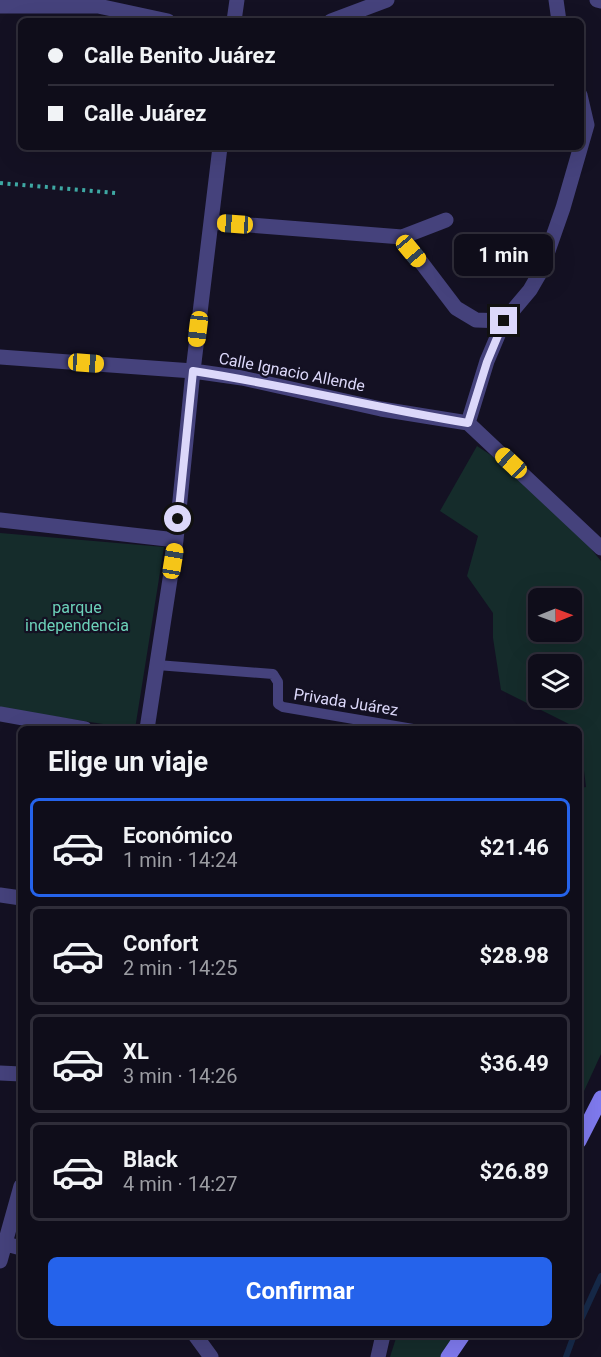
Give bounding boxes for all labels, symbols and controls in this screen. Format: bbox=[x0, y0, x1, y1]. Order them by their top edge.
text: Calle Benito Juárez bbox=[84, 43, 276, 68]
text: Calle Juárez bbox=[84, 101, 206, 126]
car bbox=[216, 214, 254, 234]
car bbox=[393, 231, 429, 271]
callout: 1 min bbox=[454, 234, 554, 276]
text: 1 min bbox=[478, 243, 529, 267]
route end bbox=[490, 307, 517, 334]
car bbox=[187, 310, 209, 348]
street label: Calle Ignacio Allende bbox=[217, 348, 367, 396]
car bbox=[67, 353, 105, 373]
car bbox=[492, 444, 530, 482]
route start bbox=[164, 505, 191, 532]
car bbox=[161, 542, 185, 580]
north arrow bbox=[528, 588, 582, 642]
map controls bbox=[528, 588, 582, 708]
park label: parque independencia bbox=[25, 598, 129, 635]
button: layers bbox=[528, 654, 582, 708]
street label: Privada Juárez bbox=[292, 684, 400, 720]
text: Elige un viaje bbox=[48, 746, 208, 778]
icon: car bbox=[51, 821, 105, 875]
text: Económico bbox=[123, 823, 233, 848]
text: $21.46 bbox=[480, 835, 549, 860]
text: 1 min · 14:24 bbox=[123, 848, 238, 872]
icon: car bbox=[51, 929, 105, 983]
text: Confort bbox=[123, 931, 198, 956]
text: $28.98 bbox=[480, 943, 549, 968]
text: 2 min · 14:25 bbox=[123, 956, 238, 980]
icon: car bbox=[51, 1037, 105, 1091]
text: XL bbox=[123, 1039, 149, 1064]
text: $36.49 bbox=[480, 1051, 549, 1076]
text: 3 min · 14:26 bbox=[123, 1064, 238, 1088]
icon: car bbox=[51, 1145, 105, 1199]
text: Black bbox=[123, 1147, 178, 1172]
text: $26.89 bbox=[480, 1159, 549, 1184]
text: 4 min · 14:27 bbox=[123, 1172, 238, 1196]
button: Confirmar bbox=[48, 1257, 552, 1326]

